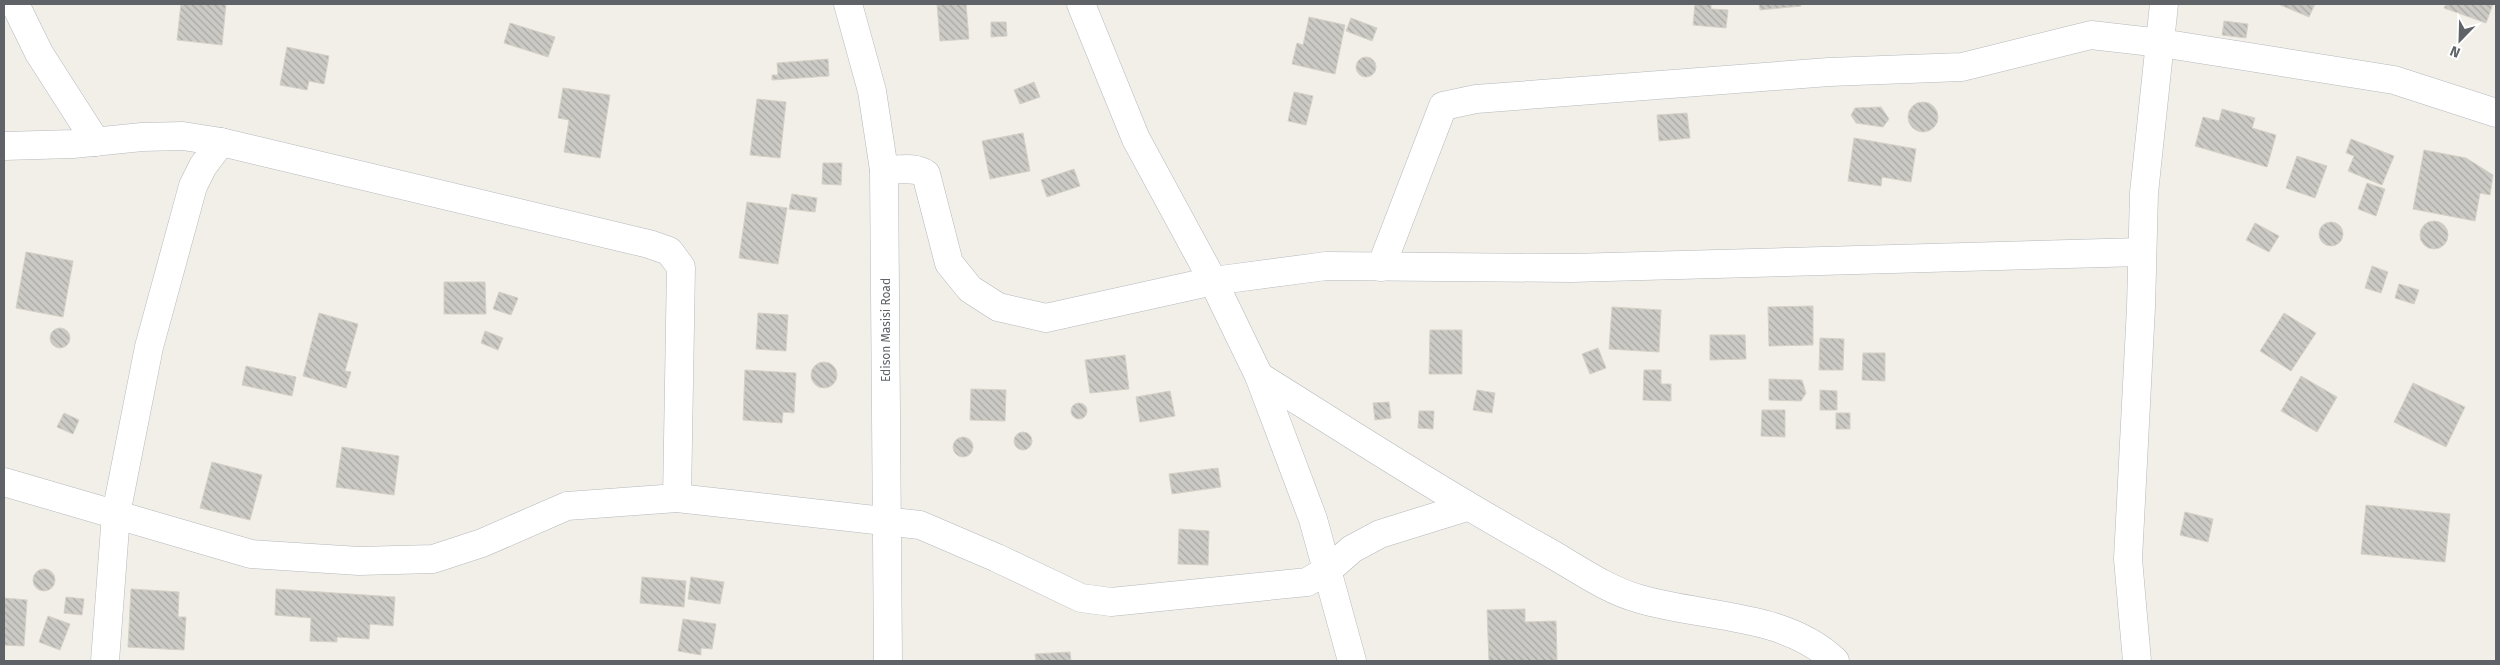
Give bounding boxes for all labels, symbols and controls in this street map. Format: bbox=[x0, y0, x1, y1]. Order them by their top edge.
north arrow bbox=[2435, 15, 2485, 65]
text: N bbox=[2448, 42, 2463, 61]
street label: Edison Masisi Road bbox=[879, 278, 893, 382]

